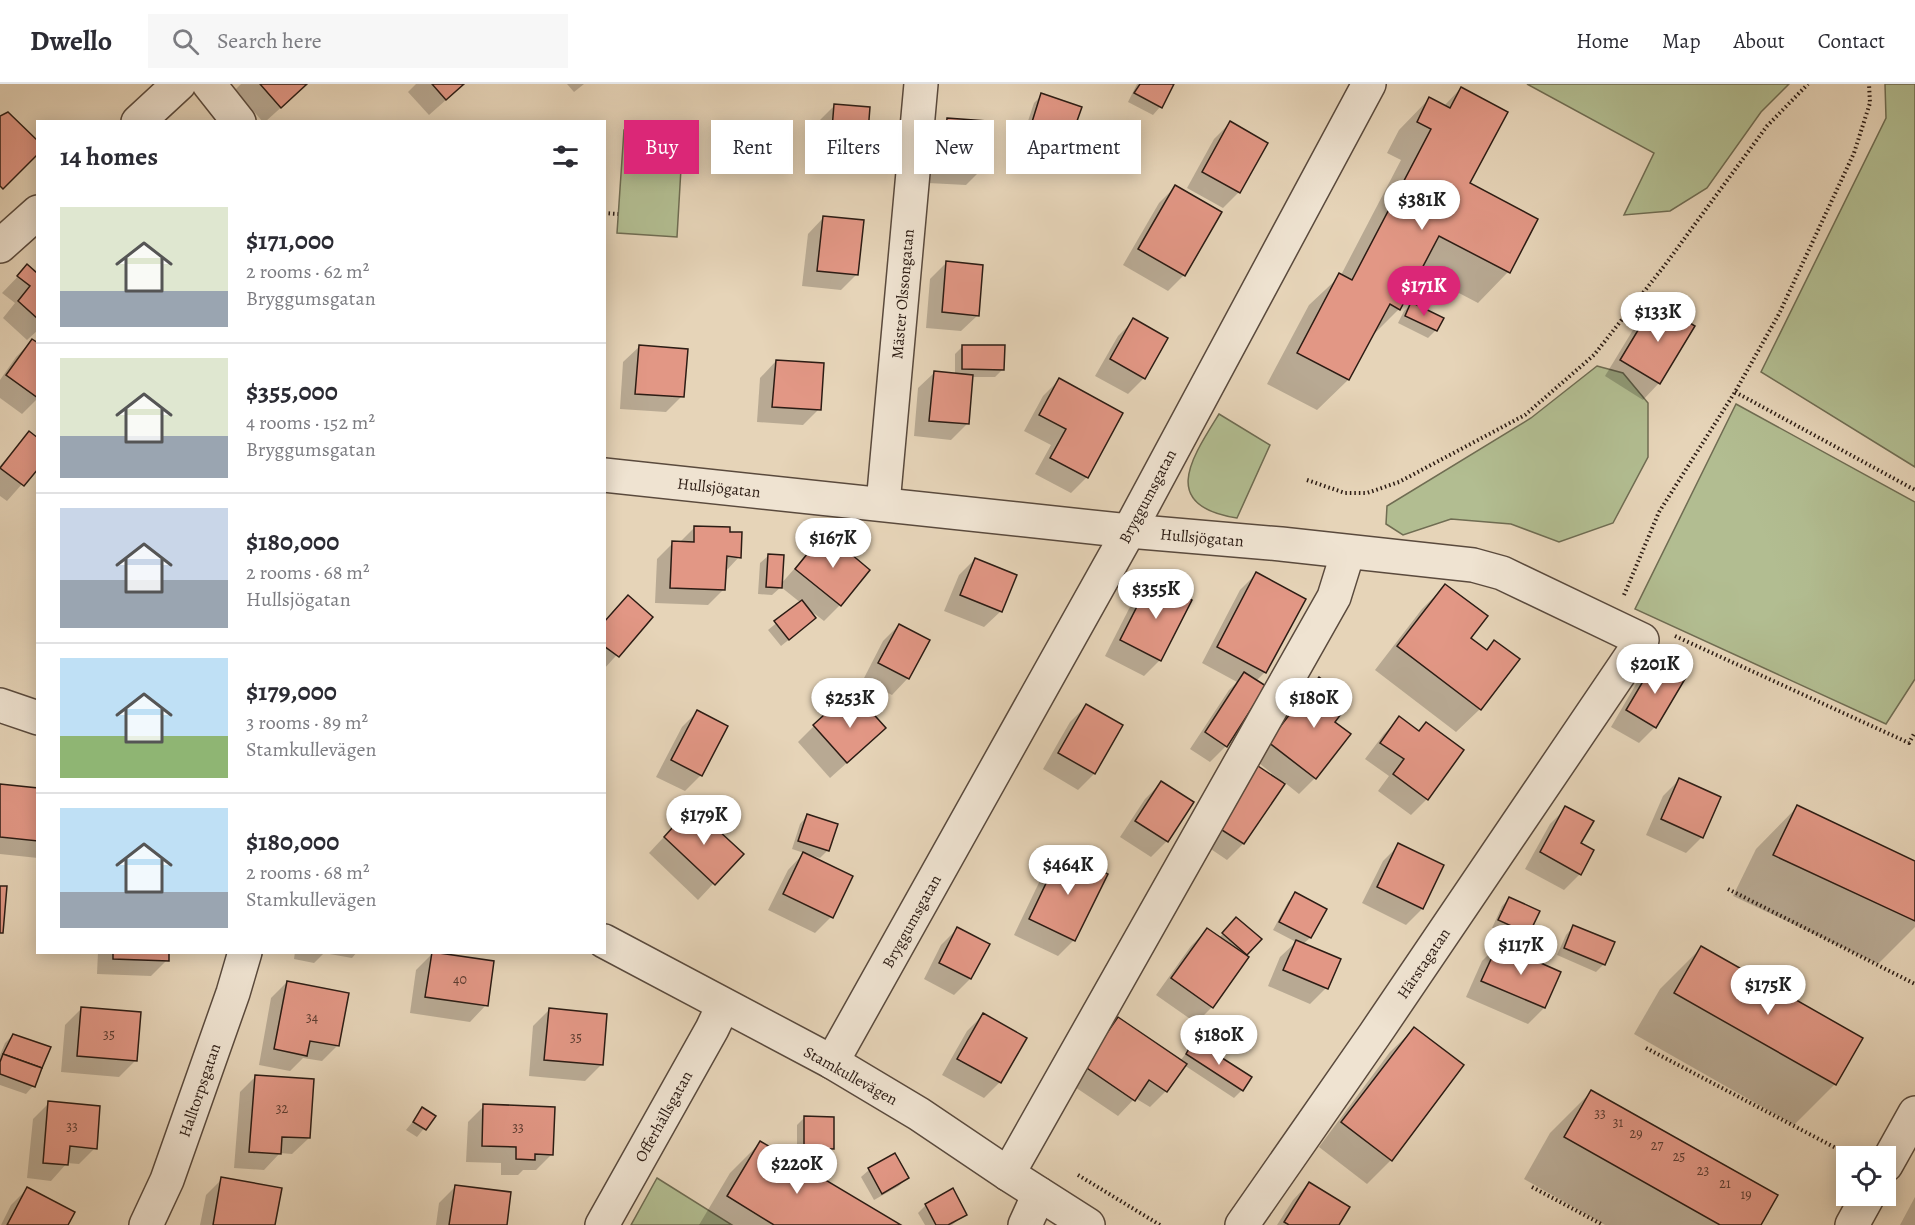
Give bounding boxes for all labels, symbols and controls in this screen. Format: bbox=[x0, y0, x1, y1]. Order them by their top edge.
search box bbox=[148, 14, 568, 68]
text: Dwello bbox=[30, 22, 112, 60]
icon: search bbox=[169, 25, 202, 58]
text: Search here bbox=[217, 26, 322, 56]
text: Home bbox=[1576, 27, 1629, 55]
text: Map bbox=[1662, 27, 1700, 55]
text: About bbox=[1733, 27, 1785, 55]
text: Contact bbox=[1818, 27, 1885, 55]
chip: Buy bbox=[624, 120, 699, 174]
chip: Rent bbox=[711, 120, 793, 174]
chip: Filters bbox=[805, 120, 902, 174]
chip: New bbox=[914, 120, 994, 174]
chip: Apartment bbox=[1006, 120, 1141, 174]
text: 14 homes bbox=[60, 139, 158, 174]
icon: filters bbox=[549, 140, 582, 173]
pin: $381K bbox=[1380, 180, 1464, 231]
text: $381K bbox=[1398, 186, 1446, 213]
text: $171,000 bbox=[246, 223, 334, 258]
street label: Mäster Olssongatan bbox=[886, 228, 920, 360]
icon: home bbox=[108, 231, 180, 303]
text: 2 rooms · 62 m² bbox=[246, 258, 369, 285]
pin: $171K bbox=[1382, 266, 1466, 317]
text: $171K bbox=[1401, 272, 1447, 299]
text: Bryggumsgatan bbox=[246, 285, 376, 312]
pin: $133K bbox=[1616, 292, 1700, 343]
text: $133K bbox=[1635, 298, 1681, 325]
text: $355,000 bbox=[246, 374, 338, 409]
icon: home bbox=[108, 382, 180, 454]
text: 4 rooms · 152 m² bbox=[246, 409, 375, 436]
text: Bryggumsgatan bbox=[246, 436, 376, 463]
street label: Bryggumsgatan bbox=[1114, 445, 1182, 547]
street label: Hullsjögatan bbox=[676, 473, 762, 503]
pin: $167K bbox=[791, 518, 875, 569]
street label: Hullsjögatan bbox=[1159, 523, 1245, 553]
text: $180,000 bbox=[246, 524, 339, 559]
text: $167K bbox=[809, 524, 857, 551]
icon: home bbox=[108, 532, 180, 604]
text: 2 rooms · 68 m² bbox=[246, 559, 370, 586]
pin: $355K bbox=[1114, 569, 1198, 620]
text: $355K bbox=[1132, 575, 1180, 602]
text: Hullsjögatan bbox=[246, 586, 351, 613]
pin: $201K bbox=[1613, 644, 1697, 695]
text: $201K bbox=[1630, 650, 1680, 677]
text: $179,000 bbox=[246, 674, 337, 709]
pin: $253K bbox=[808, 678, 892, 729]
pin: $180K bbox=[1272, 678, 1356, 729]
icon: home bbox=[108, 682, 180, 754]
text: $253K bbox=[825, 684, 875, 711]
text: $180K bbox=[1289, 684, 1339, 711]
text: 3 rooms · 89 m² bbox=[246, 709, 368, 736]
text: Stamkullevägen bbox=[246, 736, 376, 763]
pin: $179K bbox=[662, 795, 746, 846]
text: $179K bbox=[680, 801, 728, 828]
text: $180,000 bbox=[246, 824, 339, 859]
icon: home bbox=[108, 832, 180, 904]
pin: $464K bbox=[1026, 845, 1110, 896]
text: $464K bbox=[1043, 851, 1093, 878]
text: 2 rooms · 68 m² bbox=[246, 859, 370, 886]
street label: Bryggumsgatan bbox=[877, 871, 947, 972]
text: Stamkullevägen bbox=[246, 886, 376, 913]
street label: Härstagatan bbox=[1392, 924, 1456, 1003]
pin: $117K bbox=[1479, 925, 1563, 976]
text: $117K bbox=[1498, 931, 1544, 958]
pin: $175K bbox=[1726, 965, 1810, 1016]
house number: 40 bbox=[453, 970, 467, 989]
text: $175K bbox=[1745, 971, 1791, 998]
house number: 34 bbox=[306, 1008, 318, 1027]
pin: $180K bbox=[1177, 1015, 1261, 1066]
text: $180K bbox=[1194, 1021, 1244, 1048]
house number: 35 bbox=[103, 1025, 115, 1044]
house number: 35 bbox=[570, 1028, 582, 1047]
street label: Halltorpsgatan bbox=[174, 1040, 226, 1140]
street label: Stamkullevägen bbox=[800, 1041, 902, 1111]
street label: Offerhällsgatan bbox=[630, 1067, 698, 1166]
house number: 32 bbox=[276, 1099, 289, 1118]
house number: 33 bbox=[1594, 1104, 1606, 1123]
house number: 31 bbox=[1613, 1113, 1624, 1132]
house number: 33 bbox=[66, 1117, 78, 1136]
house number: 33 bbox=[512, 1118, 524, 1137]
house number: 29 bbox=[1629, 1124, 1643, 1143]
house number: 27 bbox=[1651, 1136, 1663, 1155]
pin: $220K bbox=[755, 1144, 839, 1195]
map controls bbox=[1836, 1146, 1896, 1206]
button: locate bbox=[1836, 1146, 1896, 1206]
house number: 25 bbox=[1673, 1147, 1685, 1166]
text: $220K bbox=[771, 1150, 823, 1177]
house number: 23 bbox=[1697, 1161, 1709, 1180]
house number: 21 bbox=[1719, 1174, 1731, 1193]
house number: 19 bbox=[1740, 1185, 1752, 1204]

